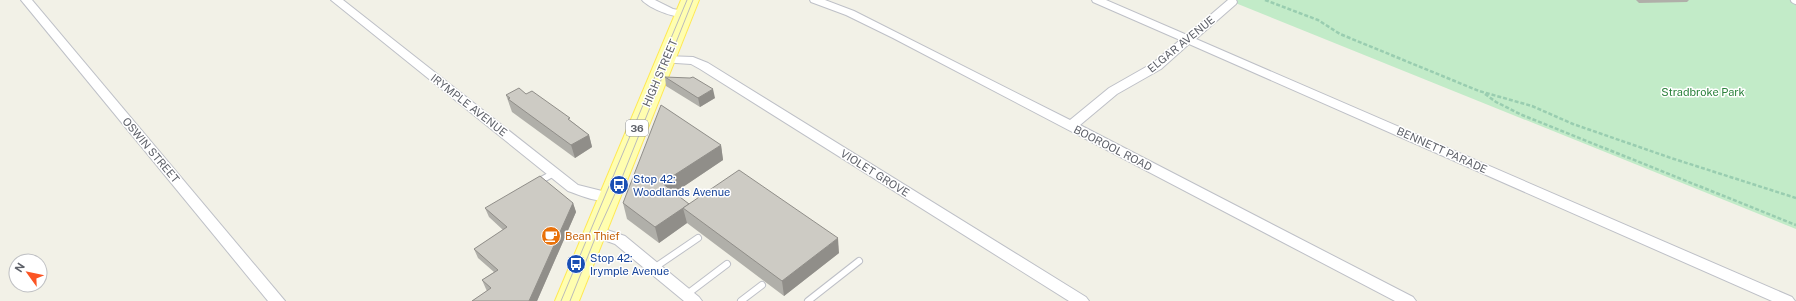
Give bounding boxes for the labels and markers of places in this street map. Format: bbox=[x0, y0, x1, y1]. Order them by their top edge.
place label: Stop 42: Woodlands Avenue bbox=[633, 173, 730, 198]
bus stop icon: Stop 42: Woodlands Avenue bbox=[608, 174, 630, 196]
cafe icon: Bean Thief bbox=[540, 225, 562, 247]
place label: Bean Thief bbox=[565, 230, 620, 242]
place label: Stop 42: Irymple Avenue bbox=[590, 252, 669, 277]
bus stop icon: Stop 42: Irymple Avenue bbox=[565, 253, 587, 275]

